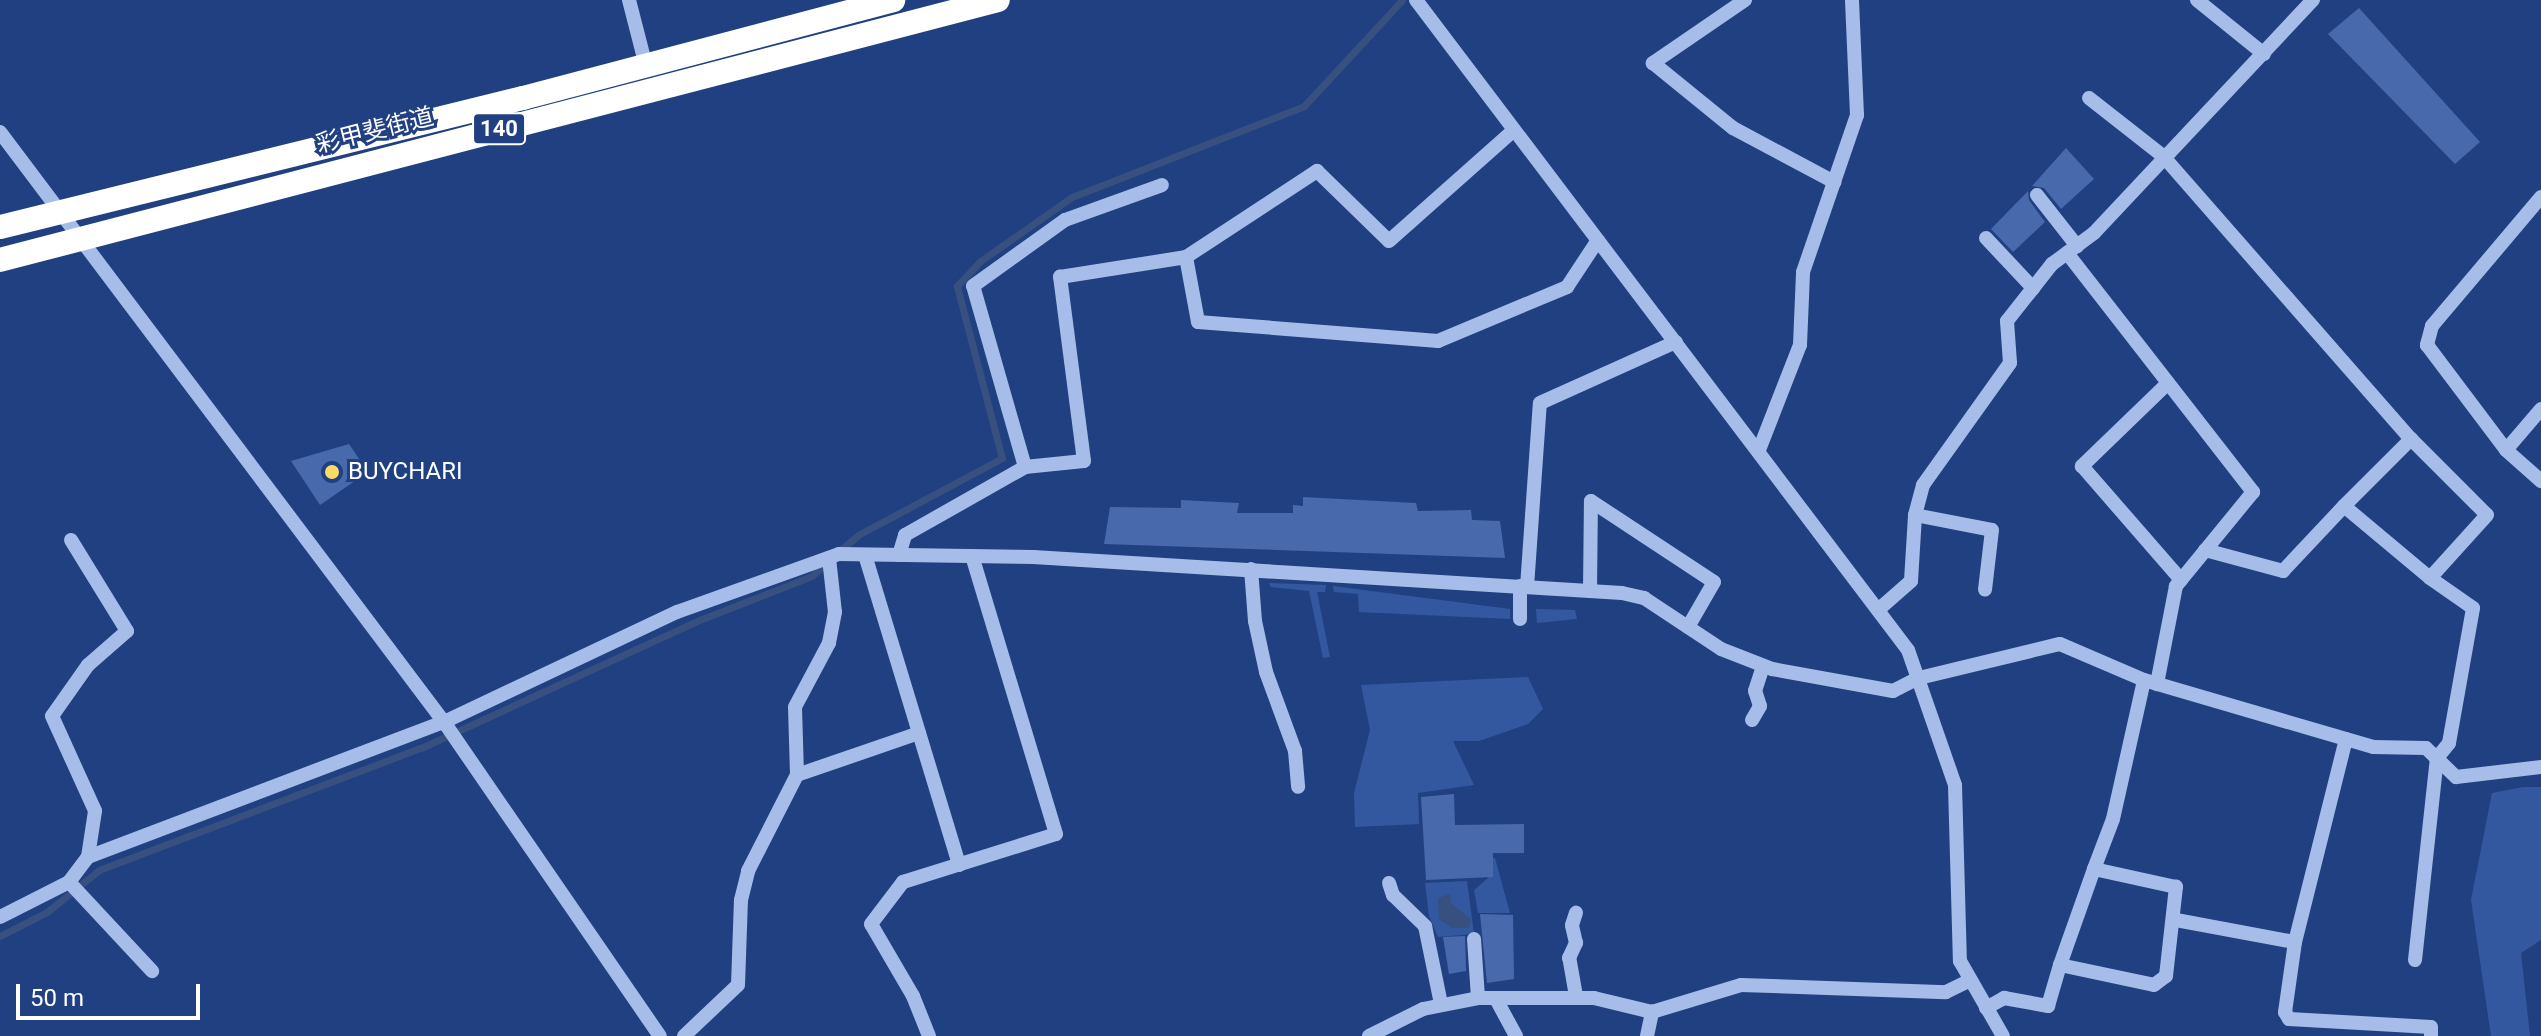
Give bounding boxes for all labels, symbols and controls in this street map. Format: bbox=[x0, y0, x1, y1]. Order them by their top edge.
street label: 彩甲斐街道 bbox=[313, 103, 437, 159]
road number: 140 bbox=[471, 111, 527, 147]
place label: BUYCHARI bbox=[348, 458, 463, 486]
marker: BUYCHARI bbox=[323, 463, 341, 481]
scale bar bbox=[20, 968, 204, 1018]
text: 50 m bbox=[30, 984, 84, 1012]

